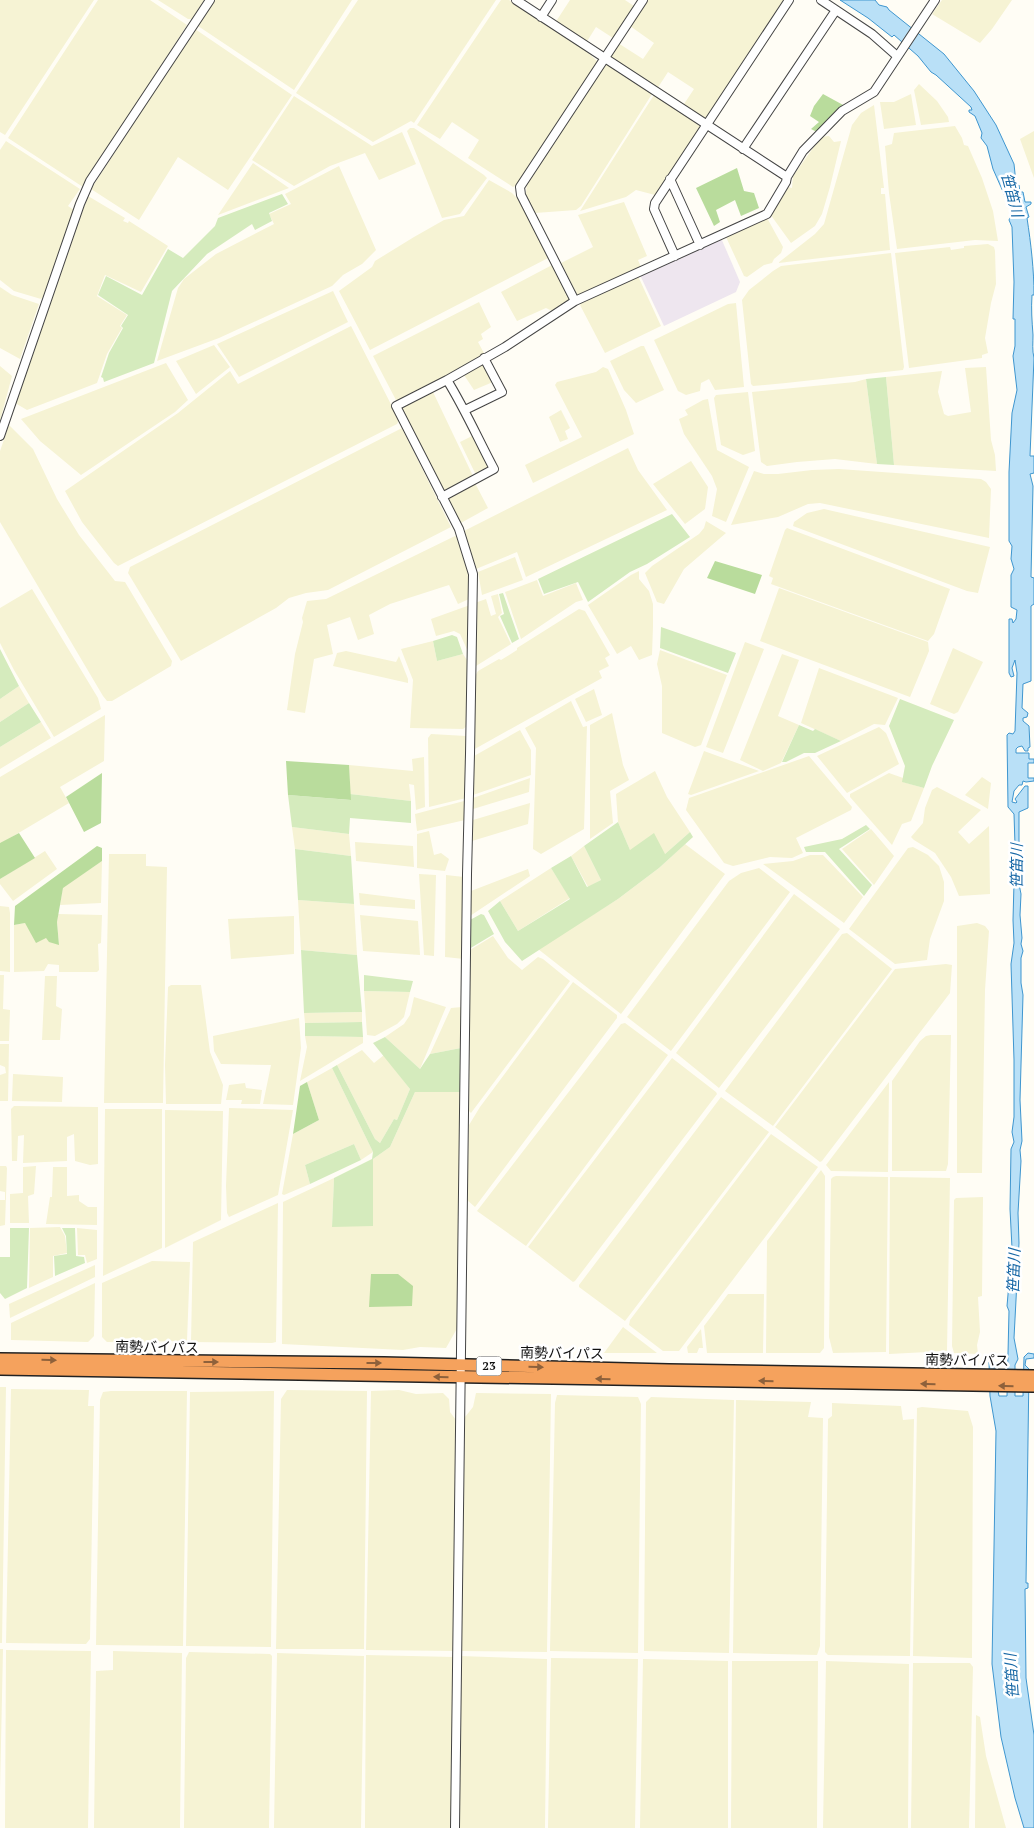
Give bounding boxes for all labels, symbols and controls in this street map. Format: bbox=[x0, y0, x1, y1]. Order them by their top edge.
water label: 笹笛川 bbox=[997, 170, 1029, 221]
water label: 笹笛川 bbox=[1006, 842, 1026, 889]
water label: 笹笛川 bbox=[1002, 1246, 1024, 1294]
street label: 南勢バイパス bbox=[115, 1336, 199, 1357]
street label: 南勢バイパス bbox=[520, 1342, 604, 1363]
street label: 南勢バイパス bbox=[925, 1349, 1009, 1370]
one-way arrow bbox=[41, 1356, 57, 1364]
road number: 23 bbox=[476, 1356, 502, 1375]
one-way arrow bbox=[203, 1358, 219, 1366]
one-way arrow bbox=[366, 1359, 382, 1367]
one-way arrow bbox=[528, 1363, 544, 1371]
one-way arrow bbox=[433, 1373, 449, 1381]
one-way arrow bbox=[595, 1375, 611, 1383]
one-way arrow bbox=[758, 1377, 774, 1385]
one-way arrow bbox=[920, 1380, 936, 1388]
one-way arrow bbox=[997, 1381, 1013, 1389]
water label: 笹笛川 bbox=[999, 1651, 1023, 1699]

